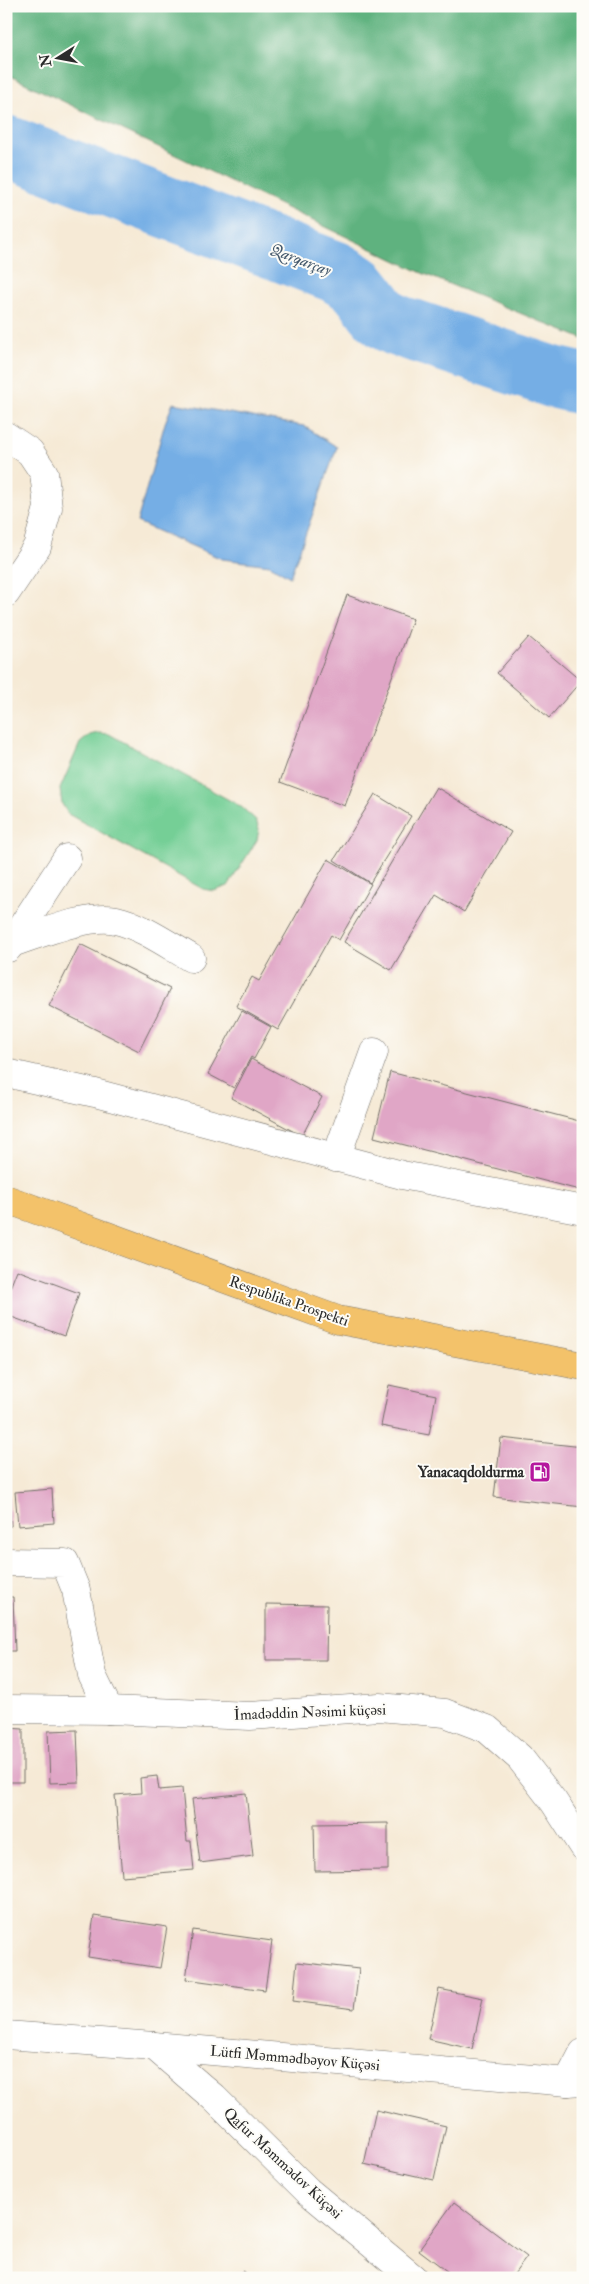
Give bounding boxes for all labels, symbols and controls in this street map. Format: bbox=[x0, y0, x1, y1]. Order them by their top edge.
north arrow bbox=[32, 32, 82, 82]
text: N bbox=[36, 52, 55, 69]
water label: Qarqarçay bbox=[267, 239, 334, 281]
street label: Respublika Prospekti bbox=[226, 1272, 351, 1332]
fuel station icon: Yanacaqdoldurma bbox=[528, 1460, 552, 1484]
place label: Yanacaqdoldurma bbox=[417, 1463, 525, 1483]
street label: İmadəddin Nəsimi küçəsi bbox=[234, 1699, 386, 1725]
street label: Lütfi Məmmədbəyov Küçəsi bbox=[209, 2042, 381, 2075]
street label: Qafur Məmmədov Küçəsi bbox=[219, 2103, 346, 2223]

